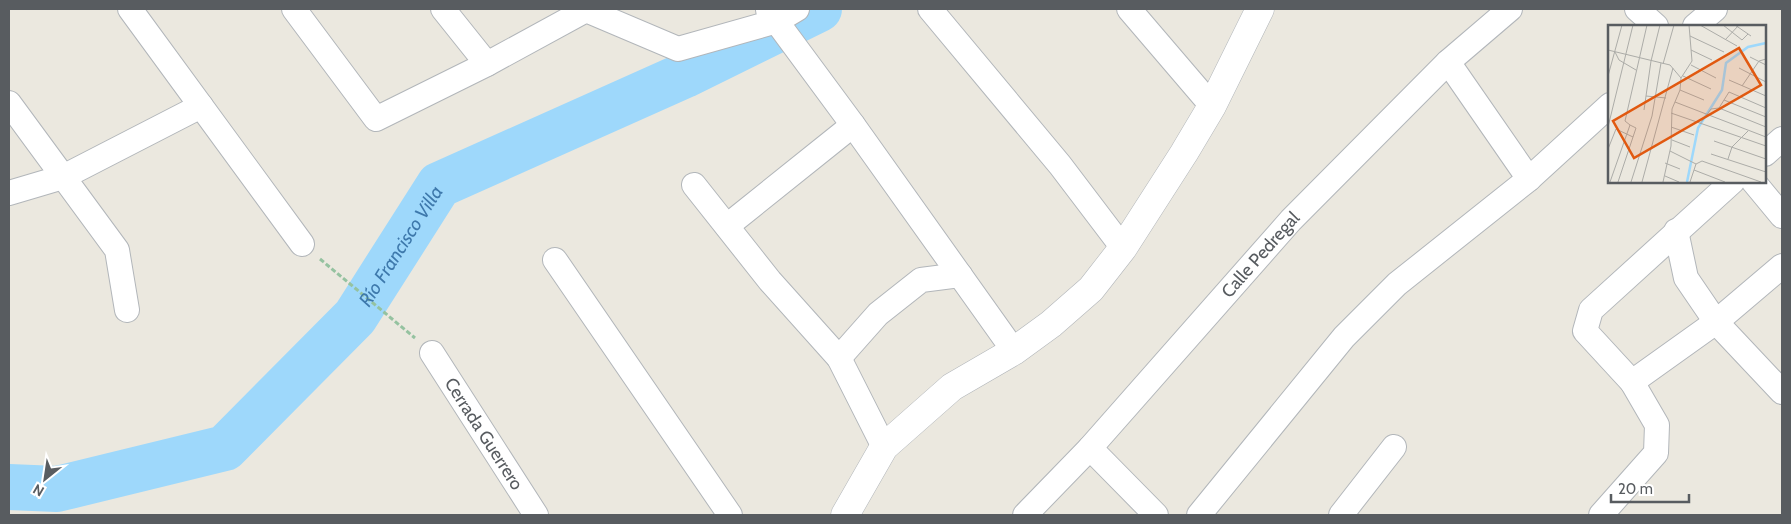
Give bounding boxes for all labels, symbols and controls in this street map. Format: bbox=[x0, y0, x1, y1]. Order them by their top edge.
inset map bbox=[1608, 25, 1766, 182]
water label: Río Francisco Villa bbox=[354, 181, 448, 311]
street label: Calle Pedregal bbox=[1217, 207, 1305, 302]
street label: Cerrada Guerrero bbox=[440, 374, 528, 494]
north arrow bbox=[20, 454, 70, 504]
scale bar bbox=[1611, 472, 1688, 504]
text: N bbox=[30, 480, 47, 501]
text: 20 m bbox=[1618, 480, 1653, 498]

